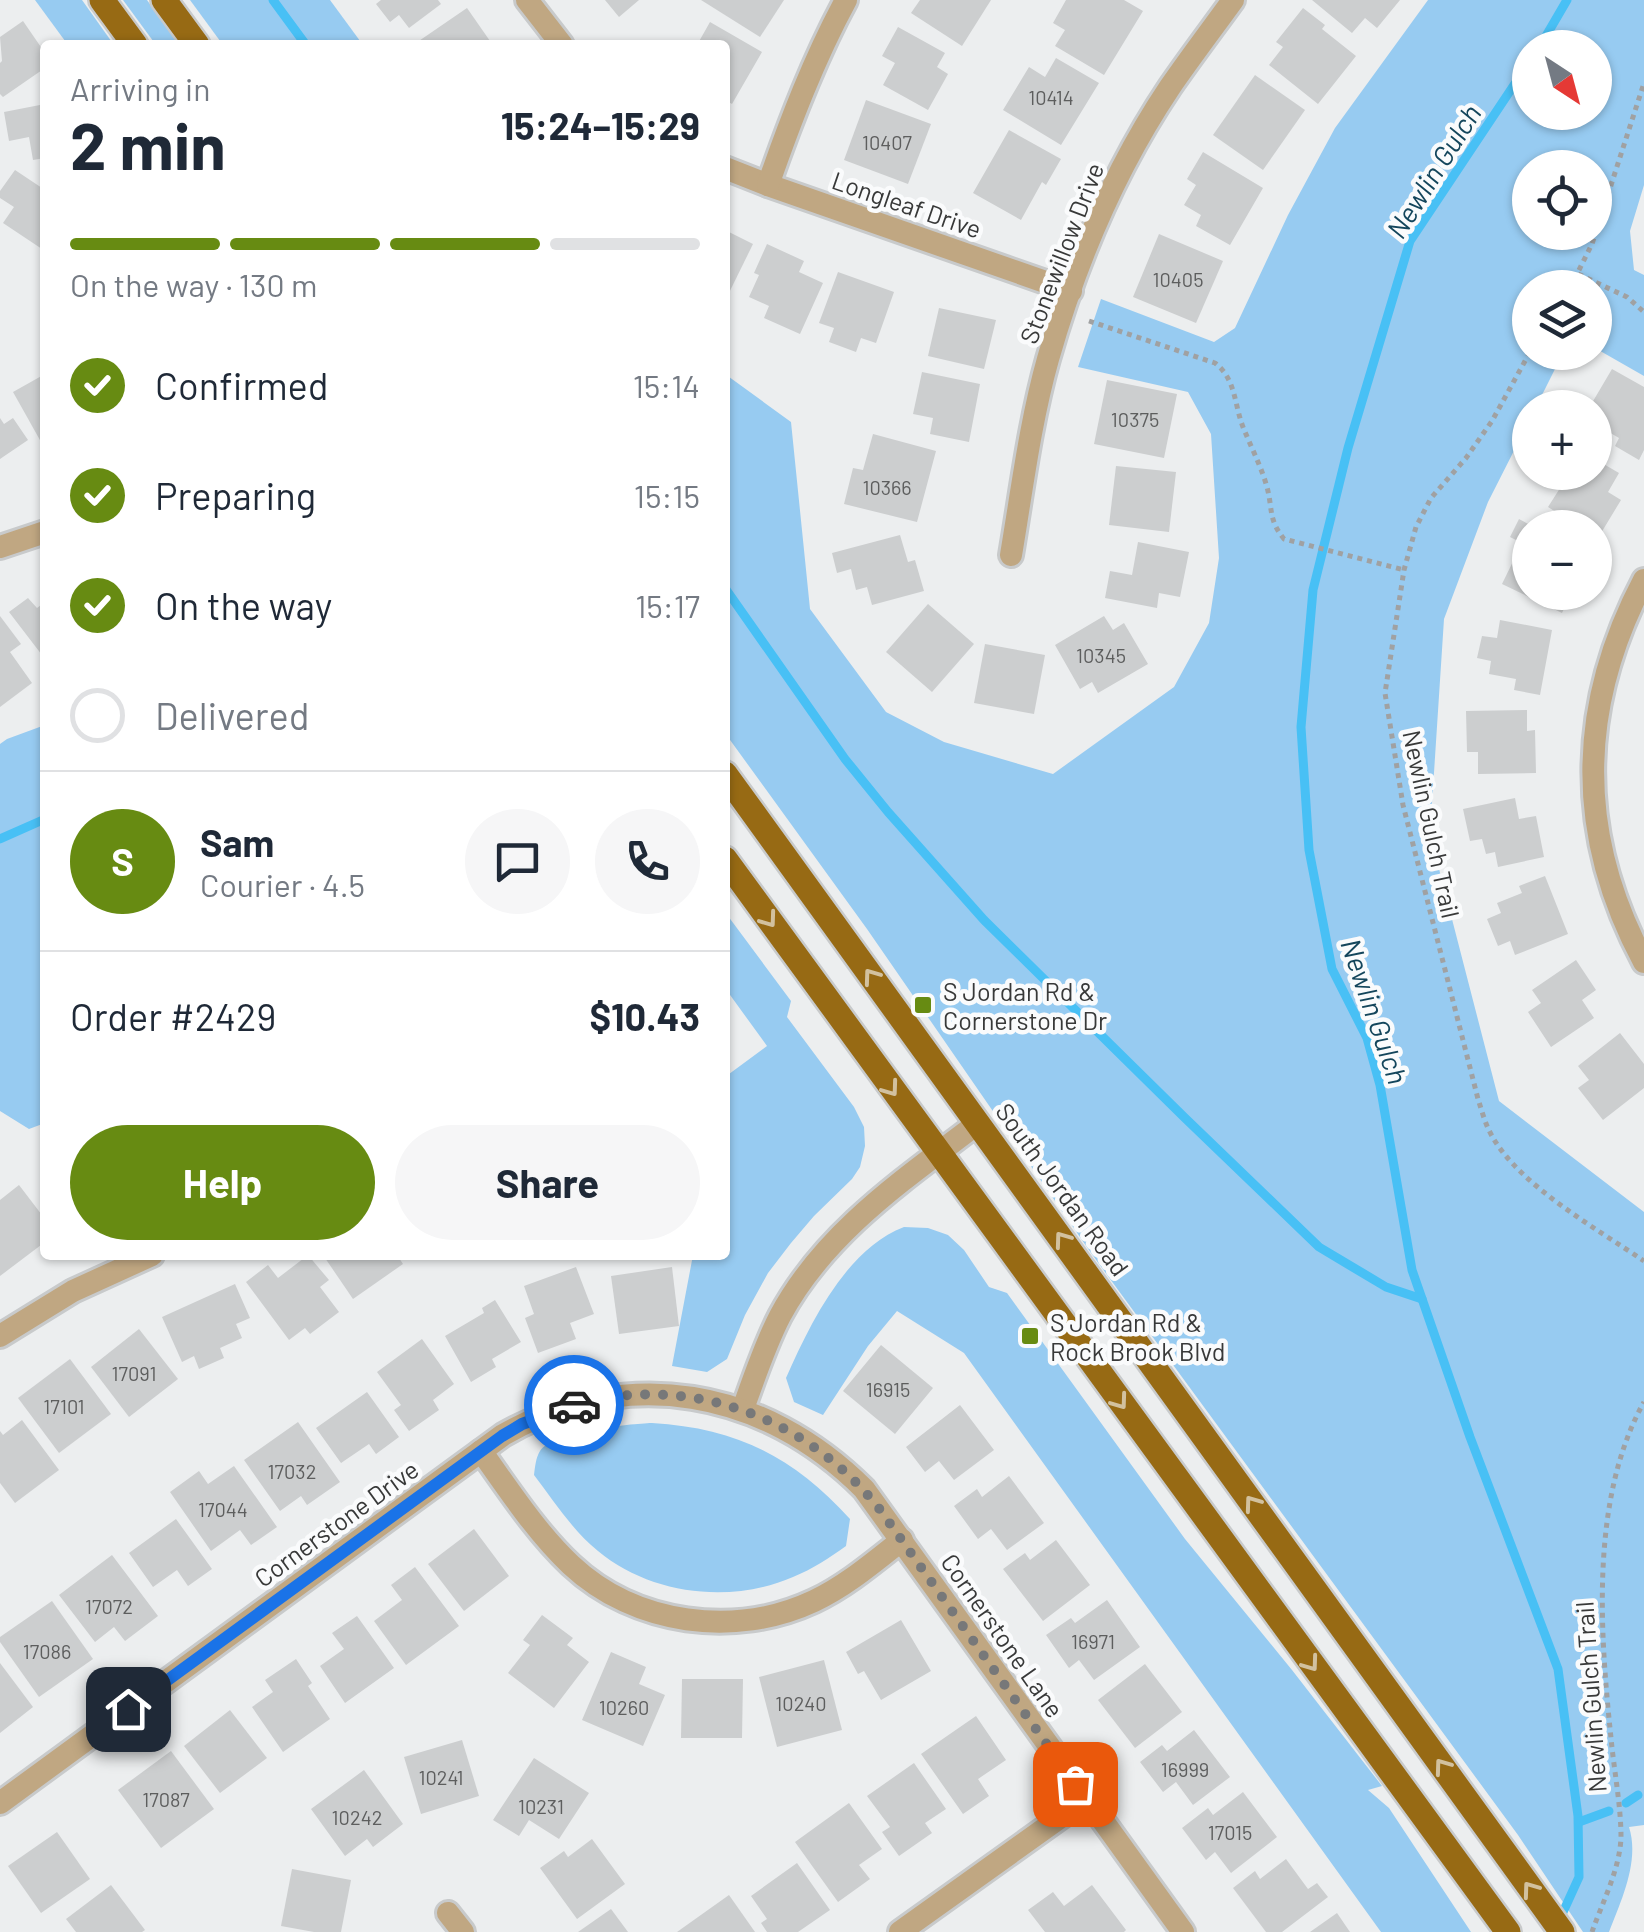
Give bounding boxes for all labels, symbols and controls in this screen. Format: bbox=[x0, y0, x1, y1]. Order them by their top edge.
north arrow bbox=[1512, 30, 1612, 130]
map controls bbox=[1512, 30, 1612, 610]
text: Arriving in bbox=[70, 69, 210, 107]
house number: 10414 bbox=[1028, 85, 1074, 109]
water label: Newlin Gulch bbox=[1378, 98, 1488, 244]
text: 15:24–15:29 bbox=[501, 102, 700, 148]
text: 2 min bbox=[70, 105, 226, 183]
house number: 10407 bbox=[862, 130, 913, 154]
button: locate bbox=[1512, 150, 1612, 250]
street label: Stonewillow Drive bbox=[1013, 158, 1109, 348]
street label: Longleaf Drive bbox=[828, 164, 986, 244]
text: On the way · 130 m bbox=[70, 265, 317, 303]
house number: 10405 bbox=[1153, 267, 1203, 291]
button: layers bbox=[1512, 270, 1612, 370]
icon: check bbox=[70, 358, 125, 413]
text: Confirmed bbox=[155, 362, 328, 408]
text: 15:14 bbox=[633, 366, 700, 404]
button: + bbox=[1512, 390, 1612, 490]
house number: 10375 bbox=[1111, 407, 1159, 431]
icon: check bbox=[70, 468, 125, 523]
text: Preparing bbox=[155, 472, 316, 518]
house number: 10366 bbox=[862, 475, 912, 499]
text: 15:15 bbox=[634, 476, 700, 514]
button: − bbox=[1512, 510, 1612, 610]
icon: check bbox=[70, 578, 125, 633]
text: On the way bbox=[155, 582, 332, 628]
text: 15:17 bbox=[635, 586, 700, 624]
house number: 10345 bbox=[1076, 643, 1126, 667]
text: Delivered bbox=[155, 692, 309, 738]
street label: Newlin Gulch Trail bbox=[1397, 727, 1467, 921]
button: chat bbox=[465, 809, 570, 914]
button: phone bbox=[595, 809, 700, 914]
text: Sam bbox=[200, 819, 274, 865]
text: S bbox=[111, 838, 134, 884]
text: Courier · 4.5 bbox=[200, 865, 365, 903]
one-way arrow bbox=[758, 909, 775, 927]
water label: Newlin Gulch bbox=[1334, 934, 1416, 1088]
one-way arrow bbox=[865, 968, 883, 987]
place label: S Jordan Rd & Cornerstone Dr bbox=[943, 976, 1107, 1035]
text: Order #2429 bbox=[70, 993, 276, 1039]
text: $10.43 bbox=[589, 993, 700, 1039]
marker: S Jordan Rd & Cornerstone Dr bbox=[912, 994, 934, 1016]
one-way arrow bbox=[879, 1077, 898, 1096]
street label: South Jordan Road bbox=[990, 1097, 1136, 1281]
button: Help bbox=[70, 1125, 375, 1240]
button: Share bbox=[395, 1125, 700, 1240]
one-way arrow bbox=[1056, 1232, 1074, 1250]
place label: S Jordan Rd & Rock Brook Blvd bbox=[1050, 1307, 1225, 1366]
marker: S Jordan Rd & Rock Brook Blvd bbox=[1019, 1325, 1041, 1347]
courier bbox=[524, 1355, 624, 1455]
house number: 17091 bbox=[112, 1361, 156, 1385]
house number: 16915 bbox=[866, 1377, 910, 1401]
icon: car bbox=[547, 1378, 602, 1433]
one-way arrow bbox=[1108, 1391, 1126, 1409]
house number: 17101 bbox=[43, 1394, 85, 1418]
street label: Cornerstone Drive bbox=[248, 1453, 424, 1593]
house number: 17032 bbox=[268, 1459, 316, 1483]
one-way arrow bbox=[1246, 1495, 1264, 1514]
house number: 17044 bbox=[198, 1497, 248, 1521]
street label: Cornerstone Lane bbox=[935, 1547, 1071, 1723]
house number: 17072 bbox=[85, 1594, 133, 1618]
street label: Newlin Gulch Trail bbox=[1568, 1601, 1612, 1793]
house number: 16971 bbox=[1071, 1629, 1115, 1653]
house number: 17086 bbox=[23, 1639, 71, 1663]
one-way arrow bbox=[1300, 1653, 1317, 1671]
pin bbox=[86, 1667, 171, 1752]
icon: home bbox=[101, 1682, 156, 1737]
house number: 10240 bbox=[775, 1691, 827, 1715]
house number: 10260 bbox=[599, 1695, 649, 1719]
pin bbox=[1033, 1742, 1118, 1827]
icon: bag bbox=[1048, 1757, 1103, 1812]
house number: 16999 bbox=[1161, 1757, 1209, 1781]
one-way arrow bbox=[1436, 1759, 1454, 1777]
house number: 10241 bbox=[418, 1765, 464, 1789]
house number: 17087 bbox=[142, 1787, 190, 1811]
house number: 10231 bbox=[518, 1794, 564, 1818]
house number: 10242 bbox=[332, 1805, 382, 1829]
house number: 17015 bbox=[1208, 1820, 1252, 1844]
one-way arrow bbox=[1524, 1881, 1543, 1900]

